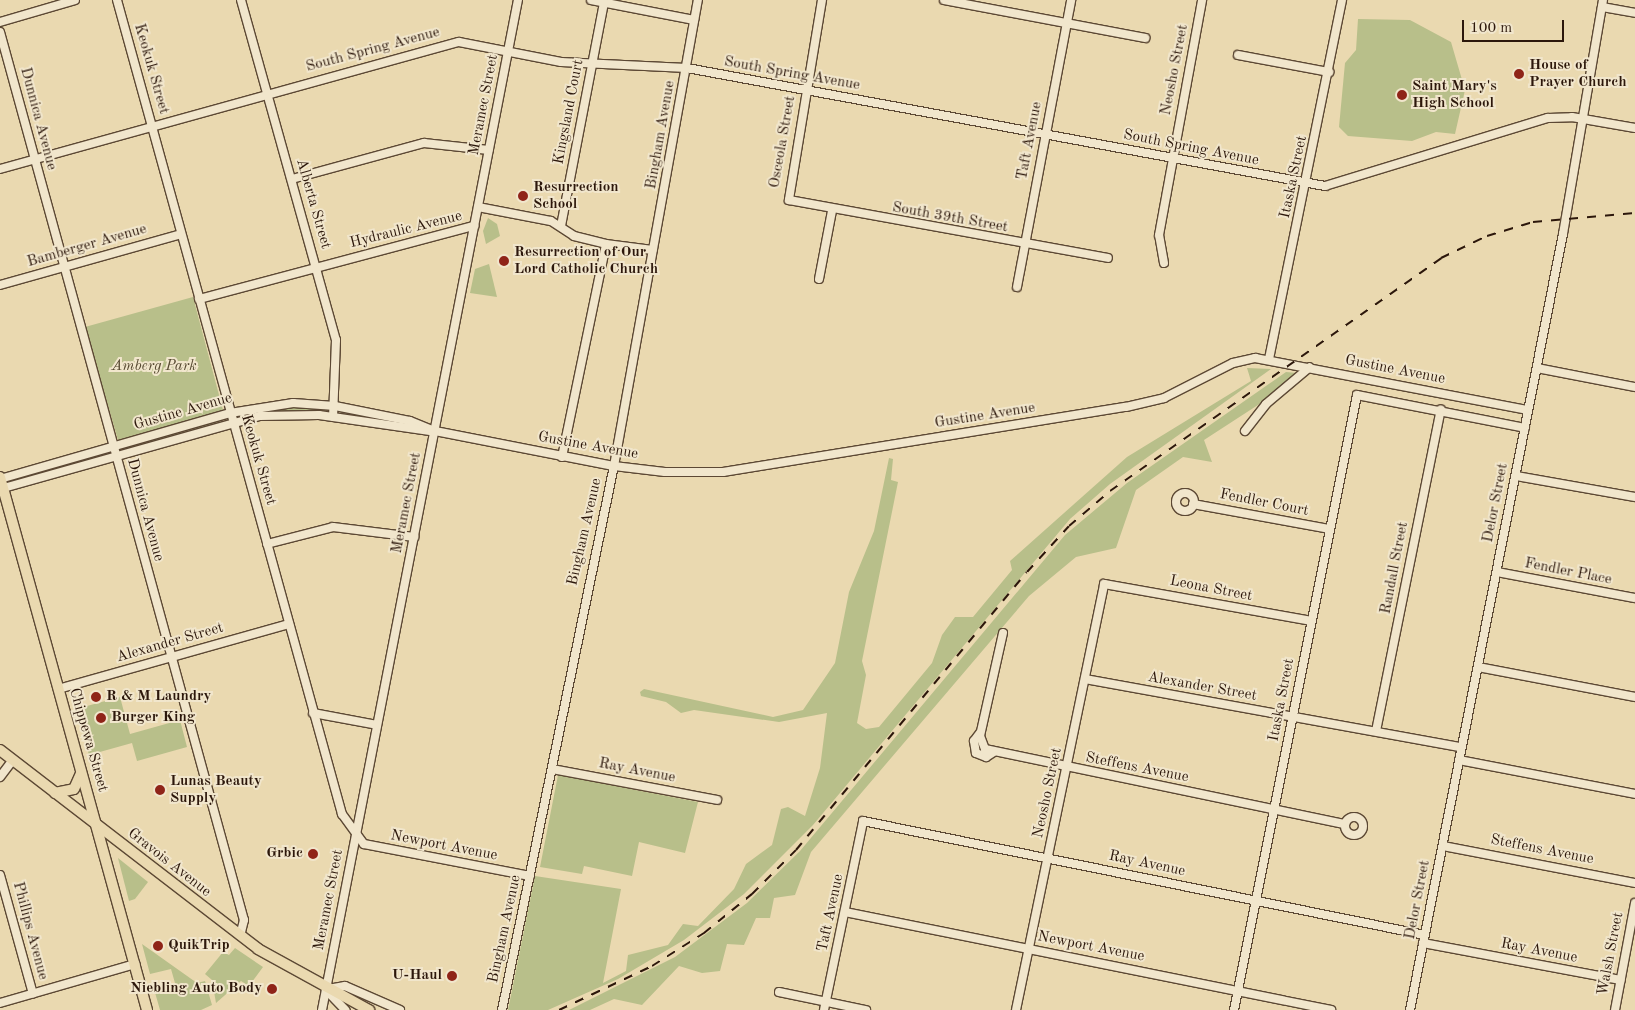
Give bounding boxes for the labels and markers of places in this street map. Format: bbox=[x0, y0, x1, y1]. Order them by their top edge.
place label: House of Prayer Church bbox=[1529, 56, 1627, 91]
marker: House of Prayer Church bbox=[1513, 68, 1525, 80]
place label: Saint Mary's High School bbox=[1412, 77, 1497, 112]
marker: Saint Mary's High School bbox=[1396, 89, 1408, 101]
place label: Resurrection School bbox=[533, 178, 619, 213]
marker: Resurrection School bbox=[517, 190, 529, 202]
place label: Resurrection of Our Lord Catholic Church bbox=[514, 243, 658, 278]
marker: Resurrection of Our Lord Catholic Church bbox=[498, 255, 510, 267]
place label: R & M Laundry bbox=[106, 688, 211, 706]
marker: R & M Laundry bbox=[90, 691, 102, 703]
place label: Burger King bbox=[111, 709, 195, 727]
marker: Burger King bbox=[95, 712, 107, 724]
place label: Lunas Beauty Supply bbox=[170, 772, 262, 807]
marker: Lunas Beauty Supply bbox=[154, 784, 166, 796]
place label: Grbic bbox=[266, 845, 303, 863]
marker: Grbic bbox=[307, 848, 319, 860]
place label: QuikTrip bbox=[168, 937, 230, 955]
marker: QuikTrip bbox=[152, 940, 164, 952]
place label: U-Haul bbox=[392, 967, 442, 985]
marker: U-Haul bbox=[446, 970, 458, 982]
place label: Niebling Auto Body bbox=[130, 980, 262, 998]
marker: Niebling Auto Body bbox=[266, 983, 278, 995]

